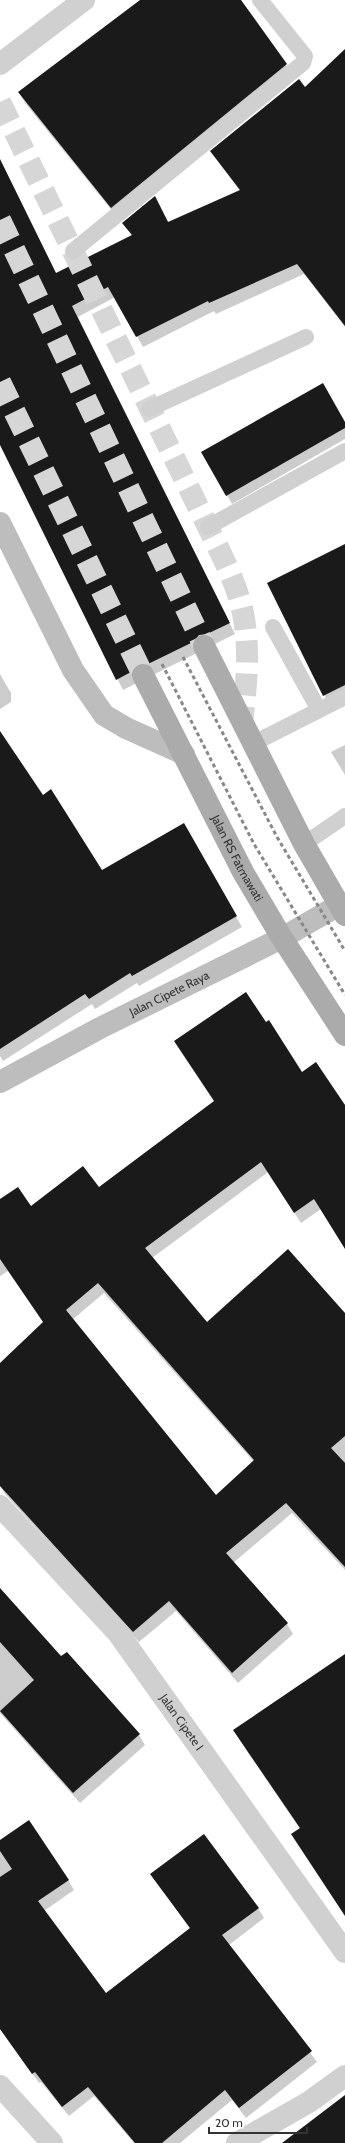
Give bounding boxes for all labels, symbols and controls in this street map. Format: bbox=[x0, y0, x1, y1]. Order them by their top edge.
street label: Jalan RS Fatmawati bbox=[208, 811, 267, 904]
street label: Jalan Cipete Raya bbox=[126, 967, 212, 1020]
street label: Jalan Cipete I bbox=[156, 1690, 207, 1753]
scale bar bbox=[209, 2109, 307, 2135]
text: 20 m bbox=[215, 2115, 243, 2130]

